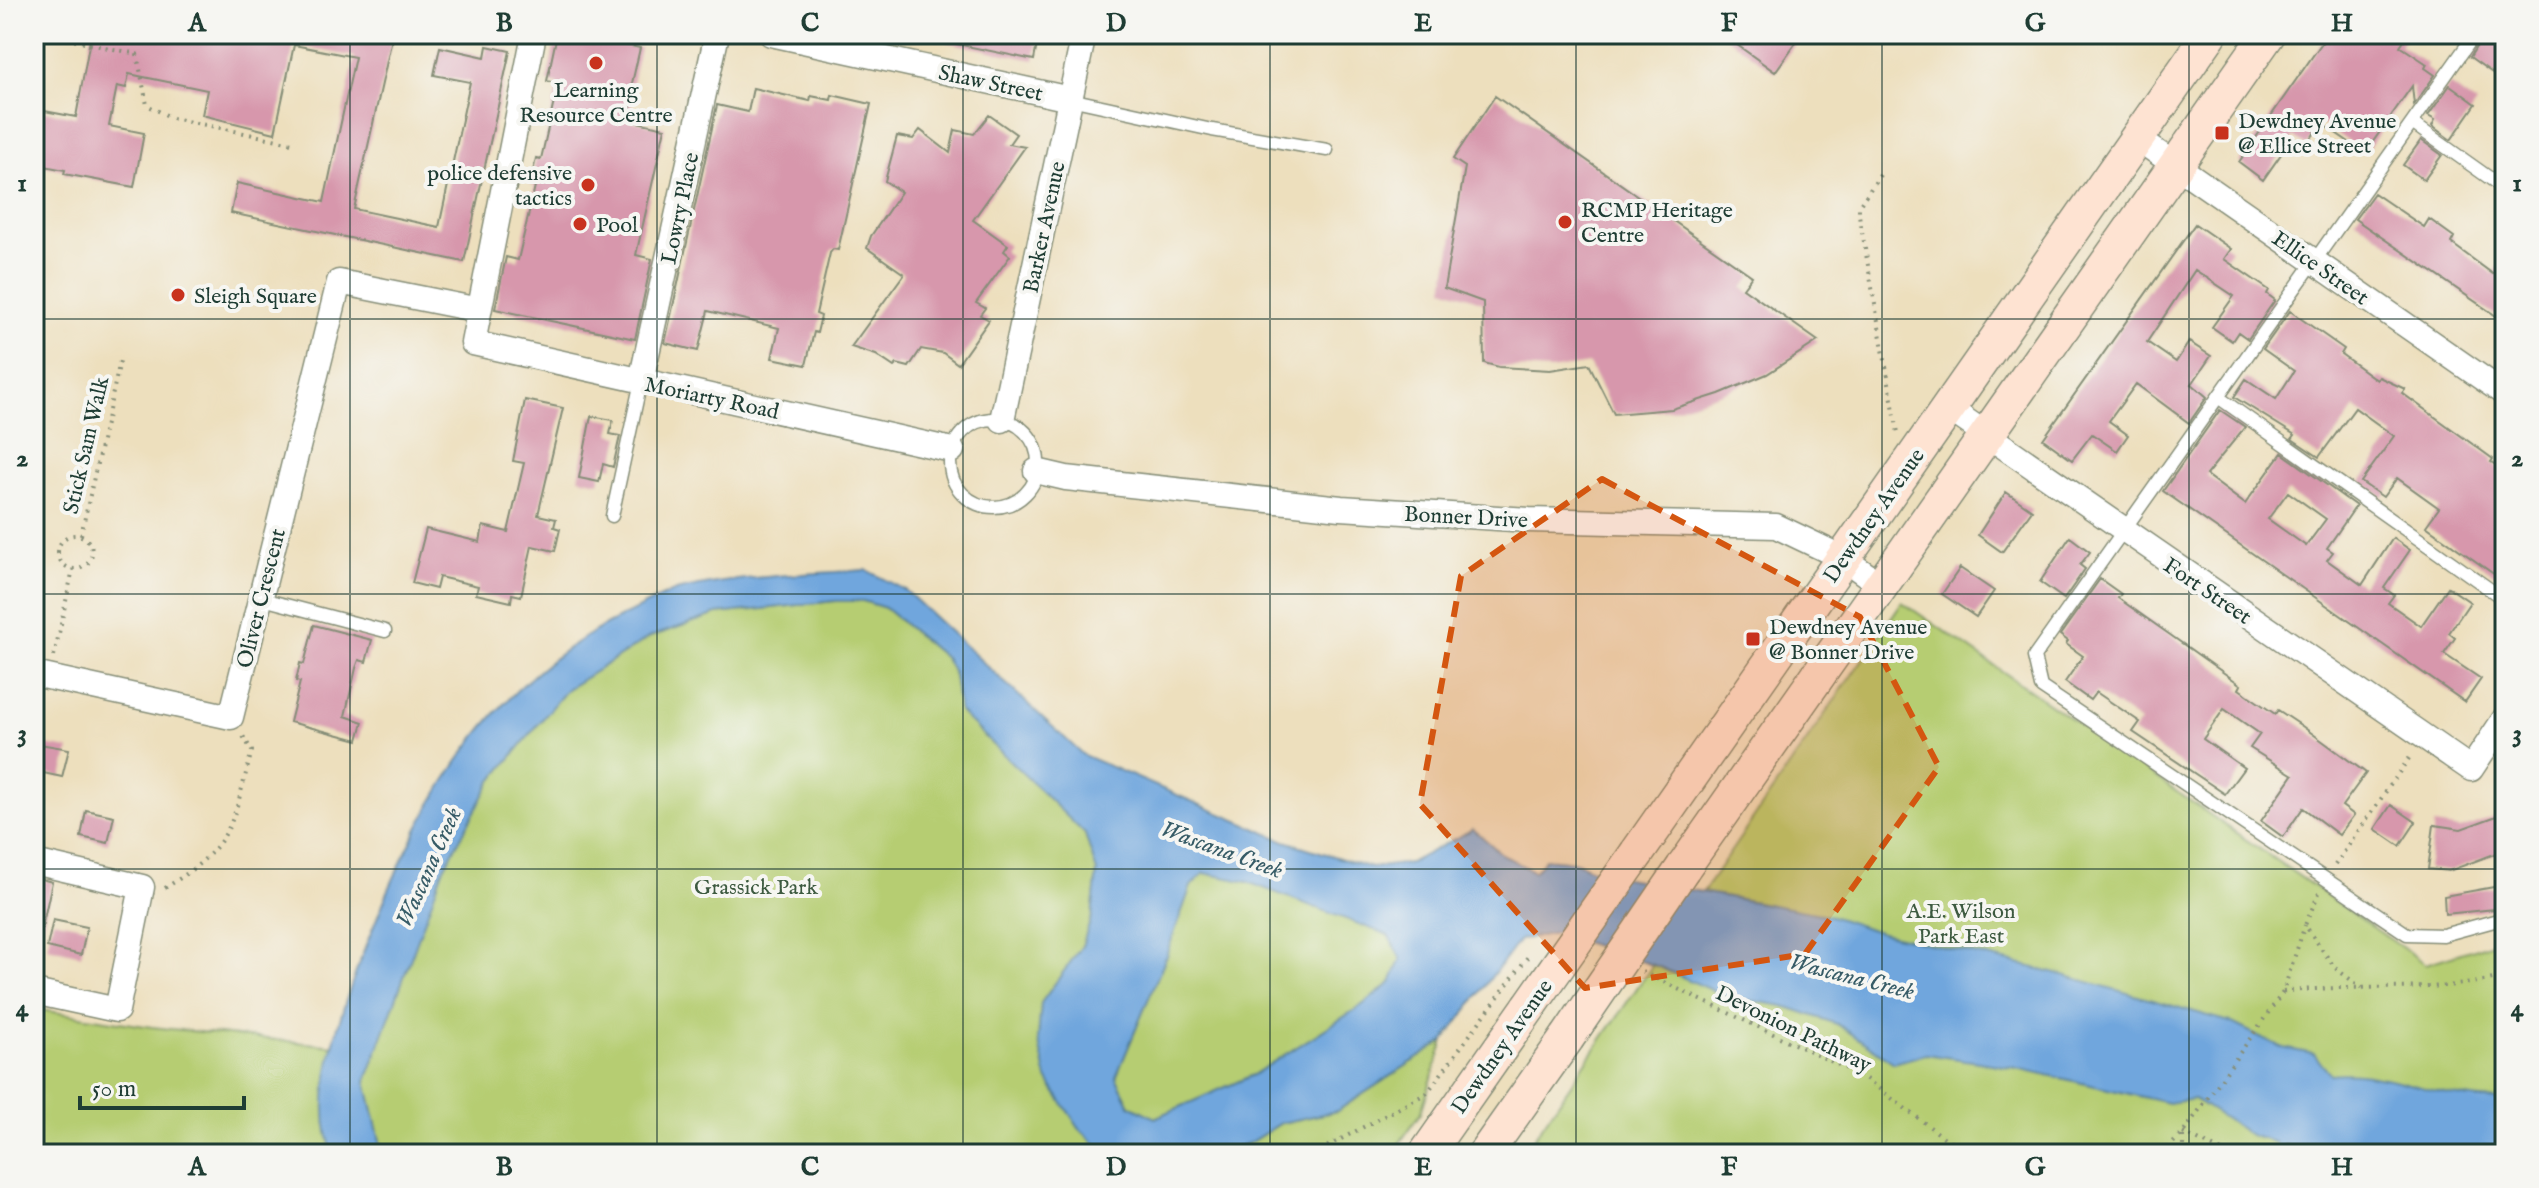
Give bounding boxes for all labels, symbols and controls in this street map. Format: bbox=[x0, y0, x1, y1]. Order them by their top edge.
text: A bbox=[187, 7, 207, 40]
text: B bbox=[495, 7, 513, 40]
text: C bbox=[801, 7, 820, 40]
text: D bbox=[1106, 7, 1127, 40]
text: E bbox=[1414, 7, 1432, 40]
text: F bbox=[1721, 7, 1738, 40]
text: G bbox=[2025, 7, 2046, 40]
text: H bbox=[2331, 7, 2353, 40]
marker: Learning Resource Centre bbox=[587, 54, 605, 72]
street label: Shaw Street bbox=[936, 59, 1046, 109]
place label: Learning Resource Centre bbox=[519, 77, 673, 130]
place label: Dewdney Avenue @ Ellice Street bbox=[2238, 108, 2396, 161]
marker: Dewdney Avenue @ Ellice Street bbox=[2213, 124, 2231, 142]
street label: Lowry Place bbox=[655, 150, 706, 267]
street label: Barker Avenue bbox=[1017, 159, 1073, 296]
place label: police defensive tactics bbox=[427, 160, 572, 213]
text: 1 bbox=[17, 167, 27, 200]
text: 1 bbox=[2512, 167, 2522, 200]
marker: police defensive tactics bbox=[579, 176, 597, 194]
place label: RCMP Heritage Centre bbox=[1581, 197, 1733, 250]
place label: Pool bbox=[596, 212, 638, 240]
marker: RCMP Heritage Centre bbox=[1556, 213, 1574, 231]
marker: Pool bbox=[571, 215, 589, 233]
street label: Ellice Street bbox=[2266, 225, 2374, 313]
place label: Sleigh Square bbox=[194, 283, 317, 311]
marker: Sleigh Square bbox=[169, 286, 187, 304]
street label: Moriarty Road bbox=[642, 371, 782, 427]
street label: Stick Sam Walk bbox=[58, 374, 116, 517]
text: 2 bbox=[16, 442, 28, 475]
text: 2 bbox=[2511, 442, 2523, 475]
street label: Dewdney Avenue bbox=[1818, 443, 1932, 589]
street label: Bonner Drive bbox=[1403, 501, 1529, 535]
street label: Oliver Crescent bbox=[231, 525, 293, 671]
street label: Fort Street bbox=[2157, 552, 2257, 632]
place label: Dewdney Avenue @ Bonner Drive bbox=[1769, 614, 1927, 667]
marker: Dewdney Avenue @ Bonner Drive bbox=[1744, 630, 1762, 648]
text: 3 bbox=[17, 717, 27, 750]
text: 3 bbox=[2512, 717, 2522, 750]
water label: Wascana Creek bbox=[389, 803, 470, 932]
water label: Wascana Creek bbox=[1156, 814, 1287, 887]
park label: Grassick Park bbox=[694, 874, 818, 902]
park label: A.E. Wilson Park East bbox=[1906, 898, 2016, 951]
water label: Wascana Creek bbox=[1786, 947, 1918, 1008]
street label: Dewdney Avenue bbox=[1446, 974, 1560, 1120]
street label: Devonion Pathway bbox=[1710, 980, 1876, 1080]
text: 4 bbox=[16, 992, 30, 1025]
text: 4 bbox=[2511, 992, 2525, 1025]
scale bar bbox=[80, 1060, 244, 1110]
text: 50 m bbox=[92, 1074, 136, 1105]
text: A bbox=[187, 1151, 207, 1184]
text: B bbox=[495, 1151, 513, 1184]
text: C bbox=[801, 1151, 820, 1184]
text: D bbox=[1106, 1151, 1127, 1184]
text: E bbox=[1414, 1151, 1432, 1184]
text: F bbox=[1721, 1151, 1738, 1184]
text: G bbox=[2025, 1151, 2046, 1184]
text: H bbox=[2331, 1151, 2353, 1184]

